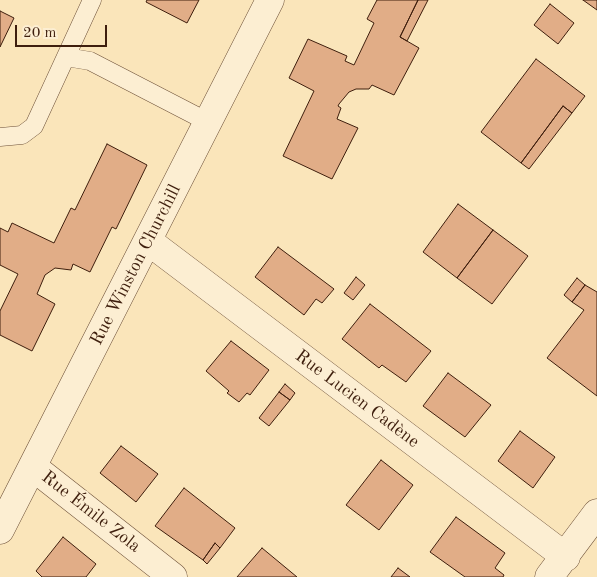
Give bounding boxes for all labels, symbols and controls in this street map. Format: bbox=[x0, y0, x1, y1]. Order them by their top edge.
scale bar bbox=[18, 15, 110, 47]
text: 20 m bbox=[23, 26, 57, 41]
street label: Rue Winston Churchill bbox=[86, 181, 186, 349]
street label: Rue Lucien Cadène bbox=[291, 345, 423, 453]
street label: Rue Émile Zola bbox=[37, 467, 145, 557]

